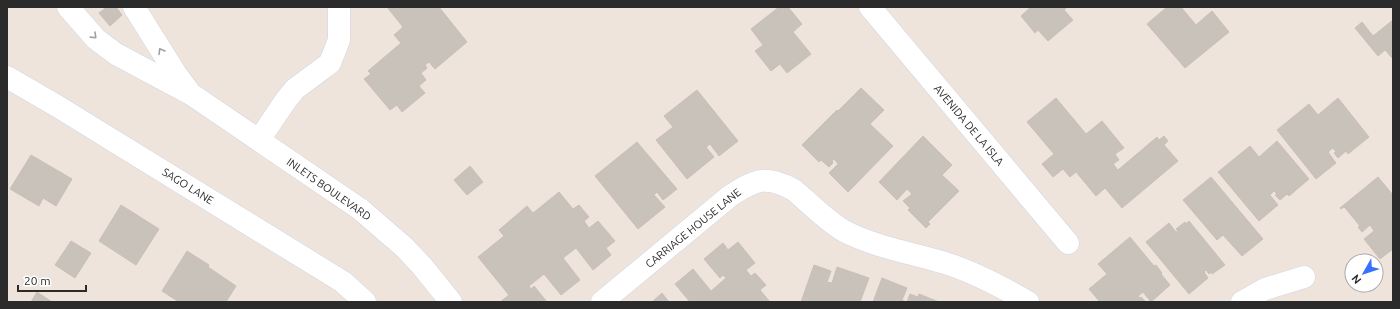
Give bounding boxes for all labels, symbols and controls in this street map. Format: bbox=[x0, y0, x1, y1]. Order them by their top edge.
one-way arrow bbox=[89, 32, 97, 39]
one-way arrow bbox=[159, 48, 166, 55]
street label: AVENIDA DE LA ISLA bbox=[932, 82, 1007, 168]
street label: INLETS BOULEVARD bbox=[285, 155, 374, 223]
street label: SAGO LANE bbox=[160, 165, 216, 207]
street label: CARRIAGE HOUSE LANE bbox=[643, 186, 743, 270]
north arrow bbox=[1344, 253, 1384, 293]
scale bar bbox=[18, 267, 86, 293]
text: N bbox=[1349, 272, 1363, 286]
text: 20 m bbox=[24, 274, 51, 287]

